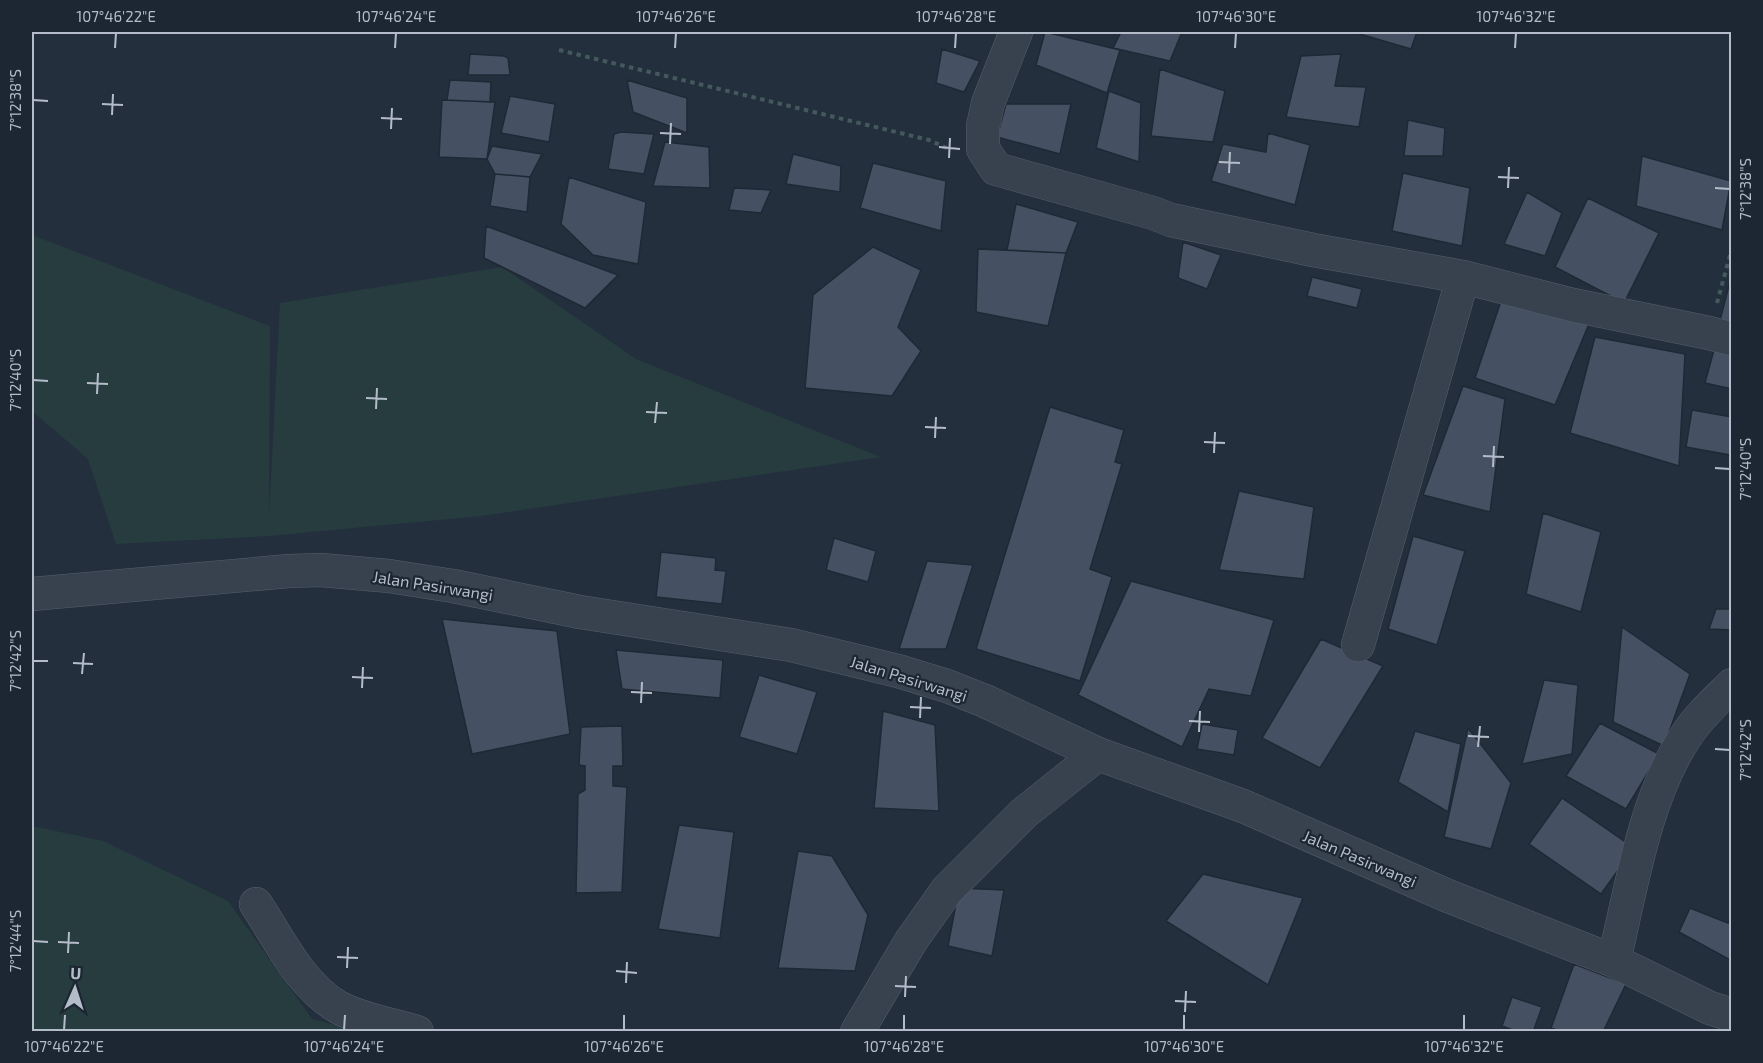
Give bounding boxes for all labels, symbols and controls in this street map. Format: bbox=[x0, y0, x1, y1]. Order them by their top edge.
text: 107°46'22"E bbox=[76, 7, 156, 25]
text: 107°46'24"E bbox=[356, 7, 436, 25]
text: 107°46'26"E bbox=[636, 7, 716, 25]
text: 107°46'28"E bbox=[916, 7, 996, 25]
text: 107°46'30"E bbox=[1196, 7, 1276, 25]
text: 107°46'32"E bbox=[1476, 7, 1556, 25]
text: 7°12'38"S bbox=[6, 69, 24, 131]
text: 7°12'38"S bbox=[1736, 158, 1754, 220]
text: 7°12'40"S bbox=[6, 349, 24, 411]
text: 7°12'40"S bbox=[1736, 438, 1754, 500]
street label: Jalan Pasirwangi bbox=[372, 566, 494, 604]
text: 7°12'42"S bbox=[6, 630, 24, 692]
street label: Jalan Pasirwangi bbox=[848, 651, 970, 705]
text: 7°12'42"S bbox=[1736, 719, 1754, 781]
street label: Jalan Pasirwangi bbox=[1300, 826, 1420, 890]
text: 7°12'44"S bbox=[6, 910, 24, 972]
north arrow bbox=[45, 958, 105, 1018]
text: U bbox=[70, 963, 82, 982]
text: 107°46'22"E bbox=[24, 1037, 104, 1055]
text: 107°46'24"E bbox=[304, 1037, 384, 1055]
text: 107°46'26"E bbox=[584, 1037, 664, 1055]
text: 107°46'28"E bbox=[864, 1037, 944, 1055]
text: 107°46'30"E bbox=[1144, 1037, 1224, 1055]
text: 107°46'32"E bbox=[1424, 1037, 1504, 1055]

